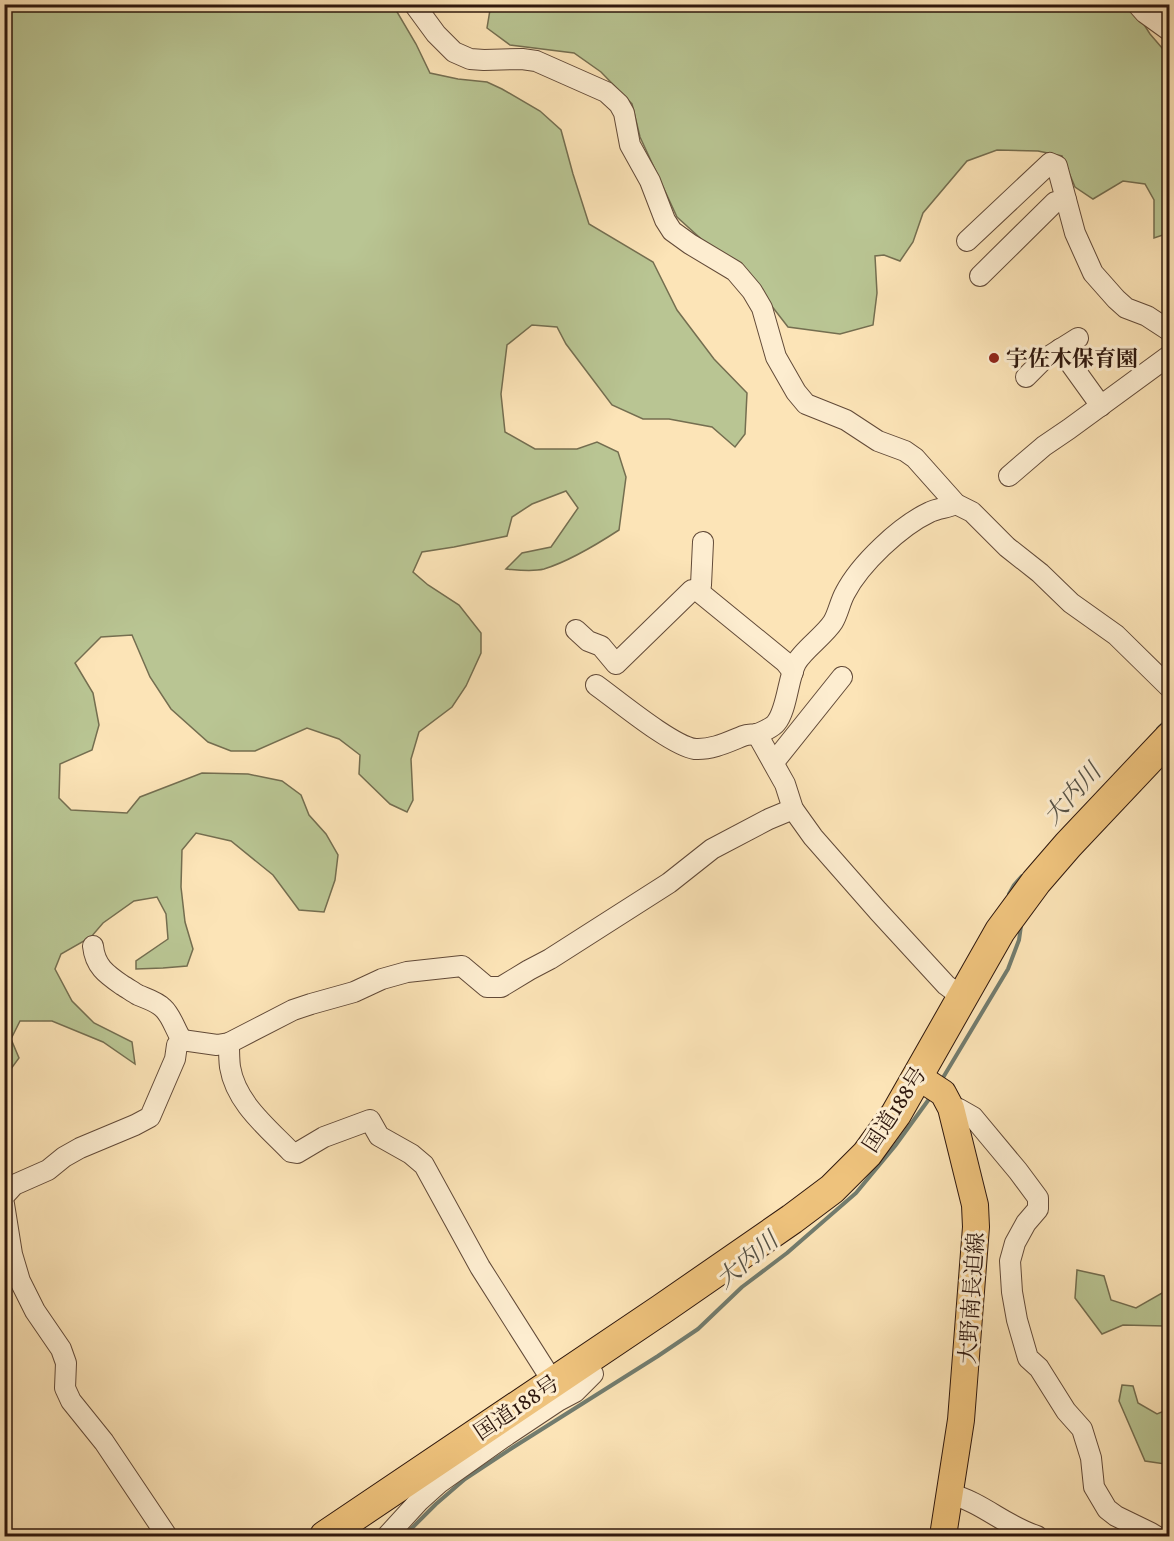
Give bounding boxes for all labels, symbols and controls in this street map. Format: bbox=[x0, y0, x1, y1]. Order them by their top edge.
place label: 宇佐木保育園 bbox=[1006, 345, 1138, 376]
marker: 宇佐木保育園 bbox=[987, 351, 1001, 365]
water label: 大内川 bbox=[1037, 755, 1112, 833]
street label: 国道188号 bbox=[857, 1061, 935, 1159]
water label: 大内川 bbox=[710, 1223, 789, 1298]
street label: 大野南長迫線 bbox=[953, 1231, 994, 1365]
street label: 国道188号 bbox=[469, 1369, 566, 1449]

